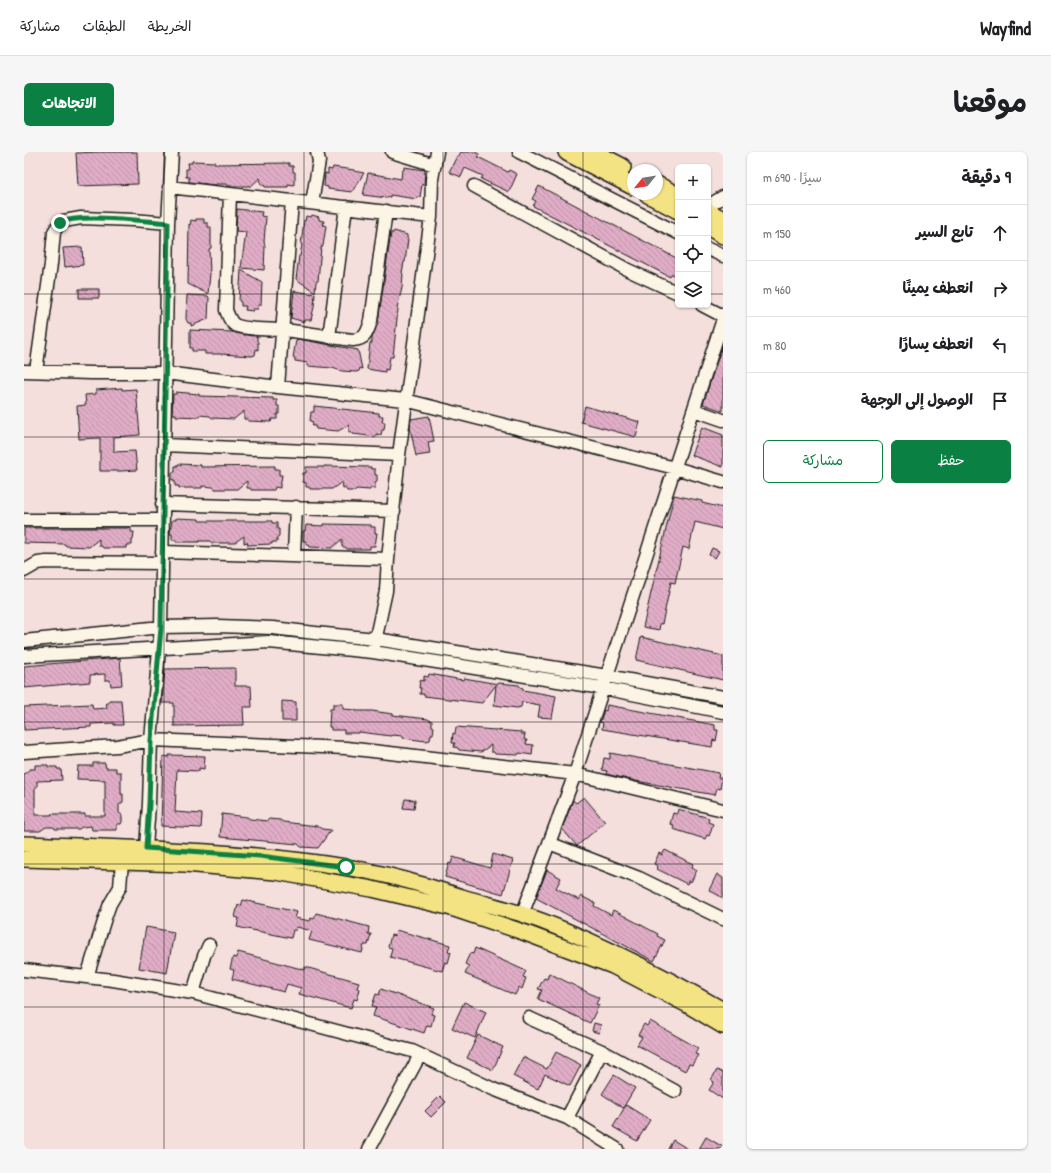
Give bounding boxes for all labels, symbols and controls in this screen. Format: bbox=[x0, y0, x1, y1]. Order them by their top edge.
text: Wayfind bbox=[980, 15, 1031, 41]
text: مشاركة bbox=[20, 16, 60, 35]
text: الطبقات bbox=[82, 16, 126, 35]
text: الخريطة bbox=[148, 16, 191, 35]
button: الاتجاهات bbox=[24, 83, 114, 126]
text: موقعنا bbox=[953, 83, 1027, 121]
north arrow bbox=[627, 164, 663, 200]
map controls bbox=[675, 164, 711, 308]
button: + bbox=[675, 164, 711, 200]
text: 9 دقيقة bbox=[962, 165, 1011, 188]
text: سيرًا · 690 m bbox=[763, 168, 822, 186]
button: − bbox=[675, 200, 711, 236]
route end bbox=[51, 214, 69, 232]
text: تابع السير bbox=[916, 221, 973, 242]
icon: ahead bbox=[989, 222, 1011, 244]
text: 150 m bbox=[763, 224, 791, 242]
button: locate bbox=[675, 236, 711, 272]
button: layers bbox=[675, 272, 711, 308]
text: انعطف يمينًا bbox=[903, 277, 973, 298]
icon: right bbox=[989, 278, 1011, 300]
text: 460 m bbox=[763, 280, 791, 298]
text: انعطف يسارًا bbox=[899, 333, 973, 354]
icon: left bbox=[989, 334, 1011, 356]
text: 80 m bbox=[763, 336, 786, 354]
text: الوصول إلى الوجهة bbox=[861, 389, 973, 410]
icon: arrive bbox=[989, 390, 1011, 412]
button: مشاركة bbox=[763, 440, 883, 483]
button: حفظ bbox=[891, 440, 1011, 483]
route start bbox=[337, 858, 355, 876]

